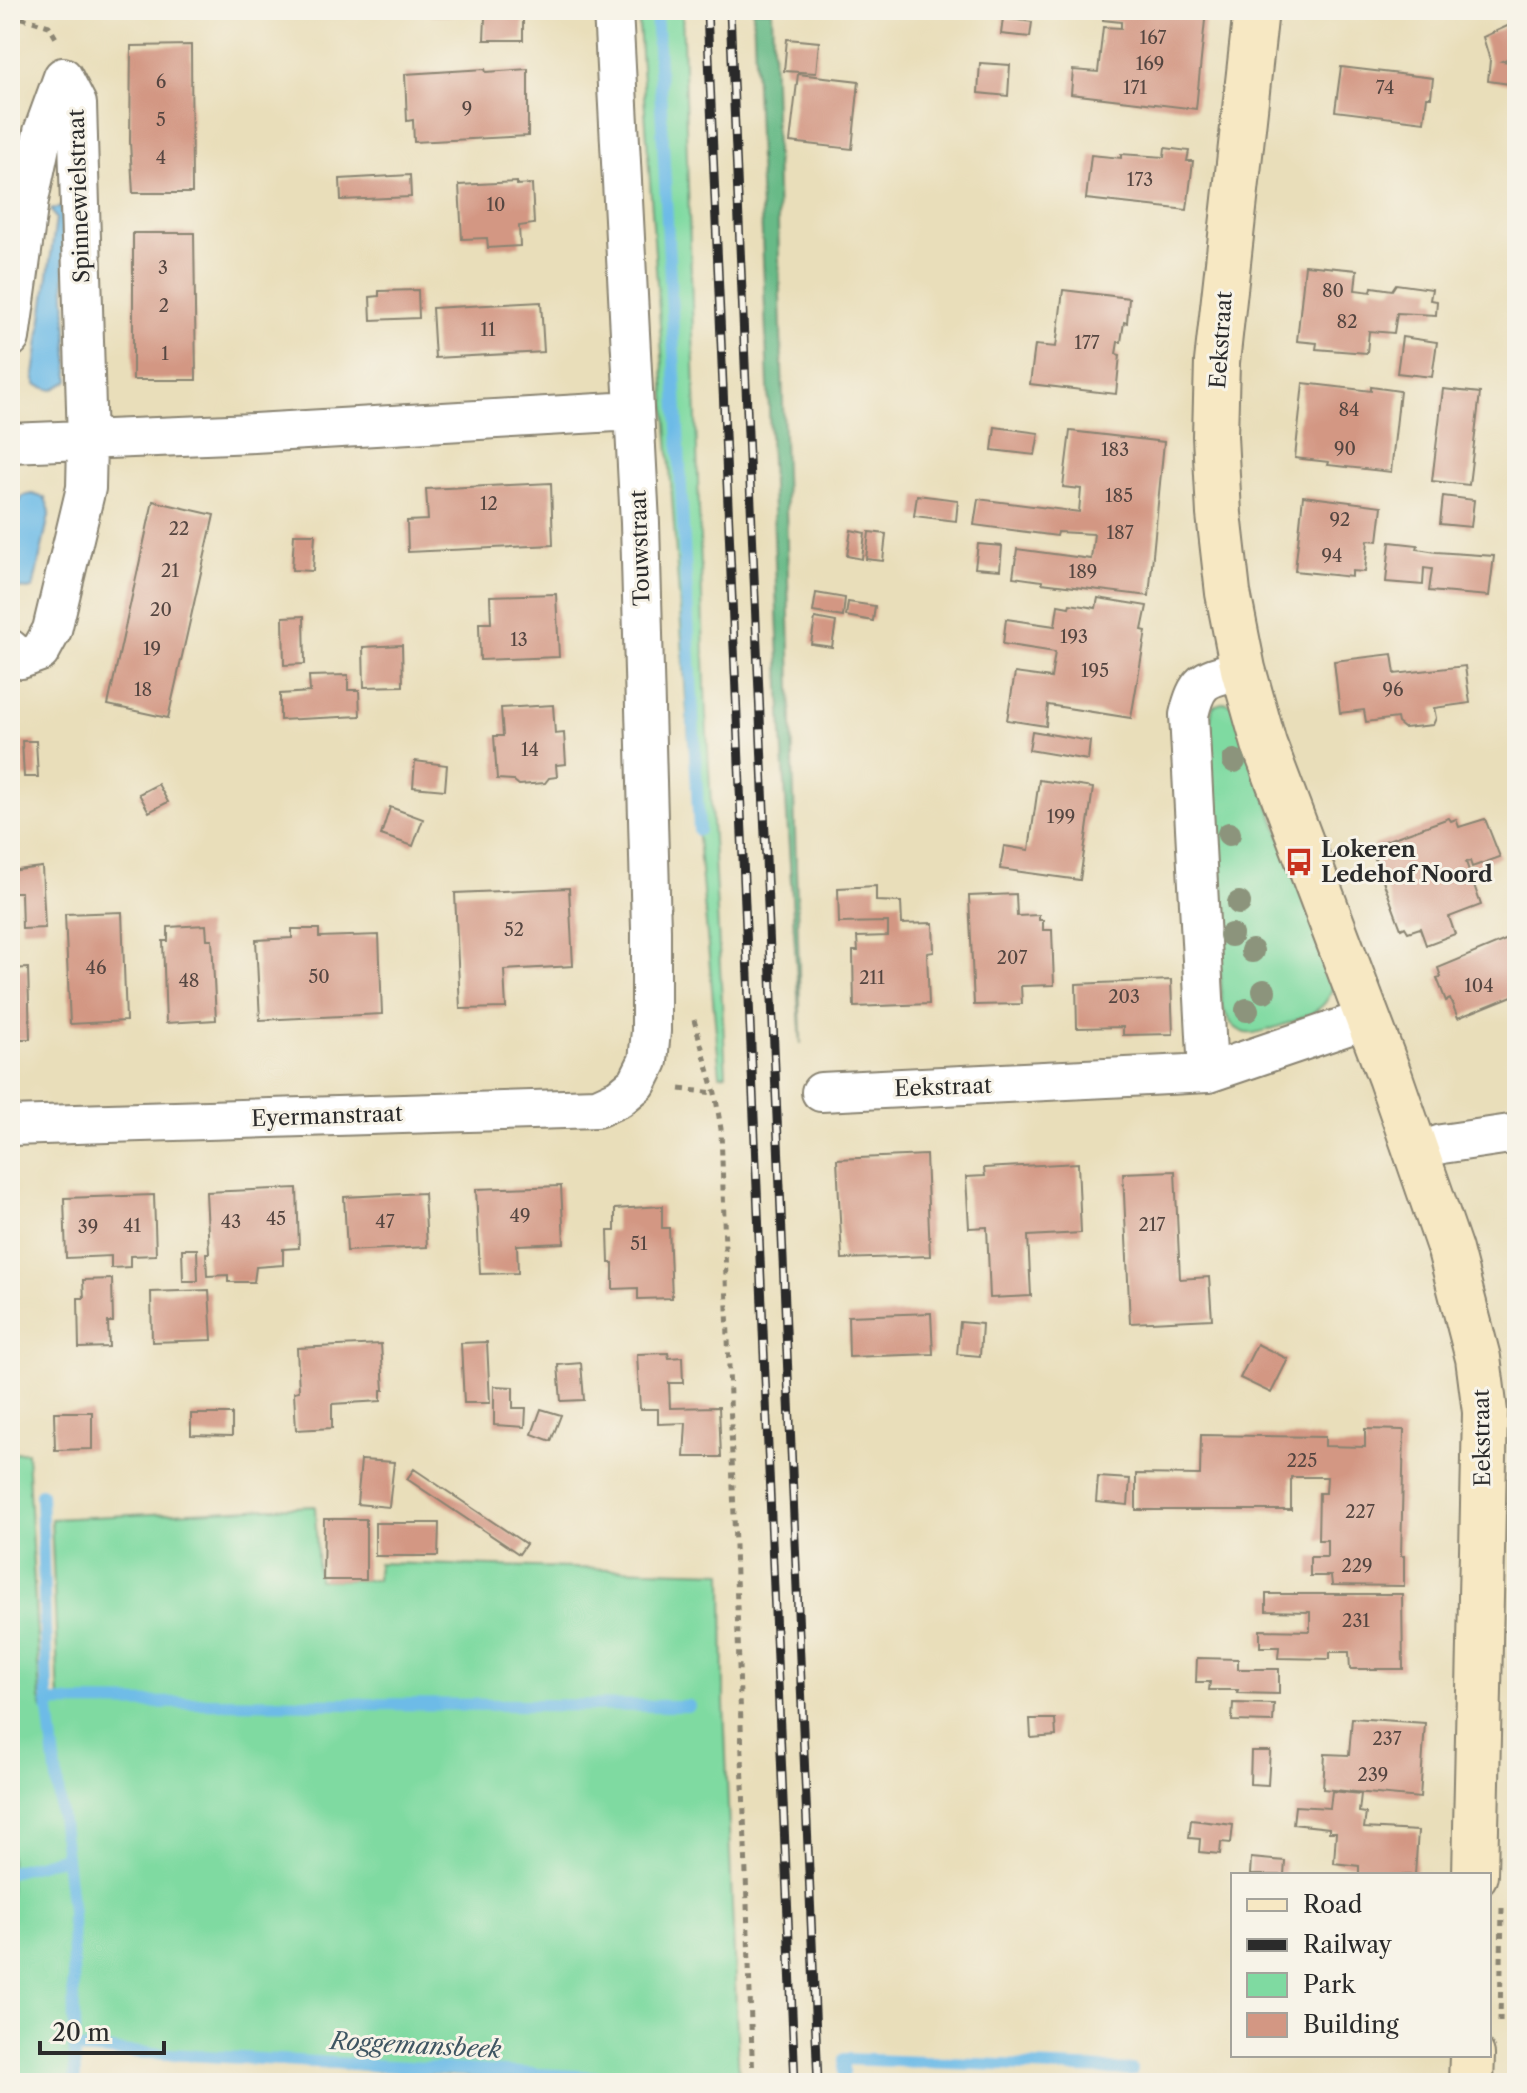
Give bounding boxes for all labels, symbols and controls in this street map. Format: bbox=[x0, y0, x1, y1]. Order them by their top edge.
house number: 167 bbox=[1140, 27, 1167, 49]
house number: 169 bbox=[1136, 53, 1164, 75]
house number: 6 bbox=[156, 71, 166, 93]
house number: 171 bbox=[1123, 77, 1147, 99]
house number: 74 bbox=[1376, 77, 1394, 99]
house number: 9 bbox=[462, 98, 472, 120]
street label: Spinnewielstraat bbox=[62, 108, 96, 283]
house number: 5 bbox=[156, 109, 166, 131]
house number: 4 bbox=[156, 147, 166, 169]
house number: 173 bbox=[1127, 169, 1153, 191]
house number: 10 bbox=[487, 194, 505, 216]
house number: 3 bbox=[158, 257, 168, 279]
house number: 80 bbox=[1322, 280, 1344, 302]
street label: Eekstraat bbox=[1204, 290, 1238, 390]
house number: 2 bbox=[159, 295, 169, 317]
house number: 82 bbox=[1336, 311, 1358, 333]
house number: 11 bbox=[480, 319, 496, 341]
house number: 177 bbox=[1074, 332, 1100, 354]
house number: 1 bbox=[161, 343, 169, 365]
house number: 84 bbox=[1338, 399, 1360, 421]
house number: 90 bbox=[1334, 438, 1356, 460]
house number: 183 bbox=[1101, 439, 1129, 461]
house number: 185 bbox=[1105, 485, 1133, 507]
street label: Touwstraat bbox=[624, 489, 656, 607]
house number: 12 bbox=[480, 493, 498, 515]
house number: 92 bbox=[1330, 509, 1350, 531]
house number: 22 bbox=[169, 518, 189, 540]
house number: 187 bbox=[1106, 522, 1134, 544]
house number: 94 bbox=[1322, 545, 1342, 567]
house number: 21 bbox=[161, 560, 179, 582]
house number: 189 bbox=[1069, 561, 1097, 583]
house number: 20 bbox=[150, 599, 172, 621]
house number: 193 bbox=[1060, 626, 1088, 648]
house number: 13 bbox=[510, 629, 528, 651]
house number: 19 bbox=[143, 638, 161, 660]
house number: 195 bbox=[1081, 660, 1109, 682]
house number: 18 bbox=[134, 679, 152, 701]
house number: 96 bbox=[1382, 679, 1404, 701]
house number: 14 bbox=[521, 739, 539, 761]
house number: 199 bbox=[1047, 806, 1075, 828]
place label: Lokeren Ledehof Noord bbox=[1321, 836, 1493, 888]
bus stop icon: Lokeren Ledehof Noord bbox=[1284, 847, 1314, 877]
house number: 52 bbox=[504, 919, 524, 941]
house number: 207 bbox=[997, 947, 1027, 969]
house number: 46 bbox=[86, 957, 106, 979]
house number: 50 bbox=[308, 966, 330, 988]
house number: 211 bbox=[859, 967, 885, 989]
house number: 48 bbox=[178, 970, 200, 992]
house number: 104 bbox=[1464, 975, 1494, 997]
house number: 203 bbox=[1108, 986, 1140, 1008]
street label: Eekstraat bbox=[894, 1072, 992, 1102]
street label: Eyermanstraat bbox=[251, 1100, 403, 1132]
house number: 49 bbox=[510, 1205, 530, 1227]
house number: 45 bbox=[266, 1208, 286, 1230]
house number: 43 bbox=[221, 1211, 241, 1233]
house number: 47 bbox=[375, 1211, 395, 1233]
house number: 217 bbox=[1139, 1214, 1166, 1236]
house number: 41 bbox=[123, 1215, 141, 1237]
house number: 39 bbox=[78, 1216, 98, 1238]
house number: 51 bbox=[630, 1233, 648, 1255]
street label: Eekstraat bbox=[1468, 1389, 1496, 1487]
house number: 225 bbox=[1287, 1450, 1317, 1472]
house number: 227 bbox=[1345, 1501, 1375, 1523]
house number: 229 bbox=[1341, 1555, 1373, 1577]
house number: 231 bbox=[1342, 1610, 1370, 1632]
house number: 237 bbox=[1372, 1728, 1402, 1750]
house number: 239 bbox=[1358, 1764, 1388, 1786]
legend bbox=[1231, 1873, 1491, 2057]
text: Road bbox=[1303, 1890, 1363, 1919]
text: Railway bbox=[1303, 1930, 1393, 1959]
text: Park bbox=[1303, 1970, 1356, 1999]
scale bar bbox=[40, 2005, 164, 2055]
text: Building bbox=[1303, 2010, 1399, 2039]
text: 20 m bbox=[52, 2018, 110, 2047]
water label: Roggemansbeek bbox=[328, 2026, 503, 2064]

